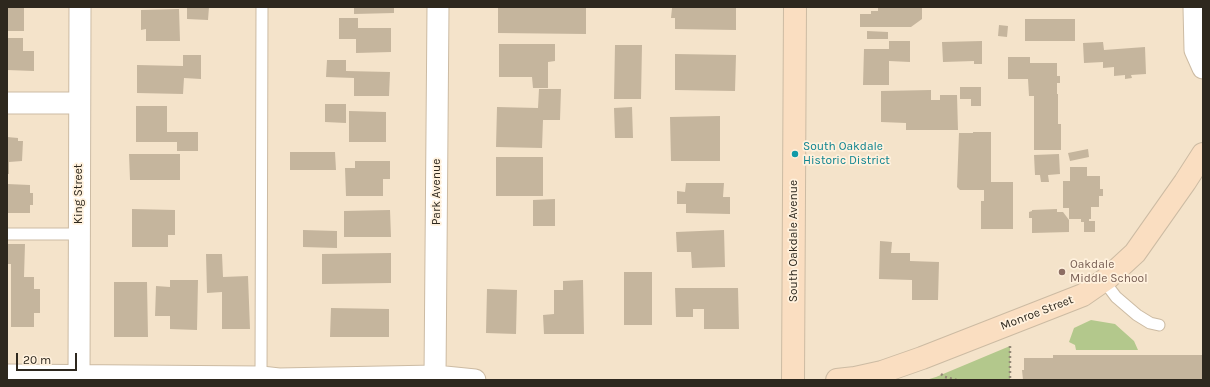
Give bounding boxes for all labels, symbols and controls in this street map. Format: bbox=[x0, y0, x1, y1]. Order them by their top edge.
place label: South Oakdale Historic District bbox=[803, 140, 890, 168]
marker: South Oakdale Historic District bbox=[790, 149, 800, 159]
street label: Park Avenue bbox=[430, 159, 444, 225]
street label: King Street bbox=[72, 164, 86, 224]
street label: South Oakdale Avenue bbox=[787, 180, 801, 302]
place label: Oakdale Middle School bbox=[1070, 258, 1147, 286]
marker: Oakdale Middle School bbox=[1057, 267, 1067, 277]
street label: Monroe Street bbox=[999, 293, 1075, 333]
scale bar bbox=[18, 345, 79, 371]
text: 20 m bbox=[23, 353, 51, 367]

